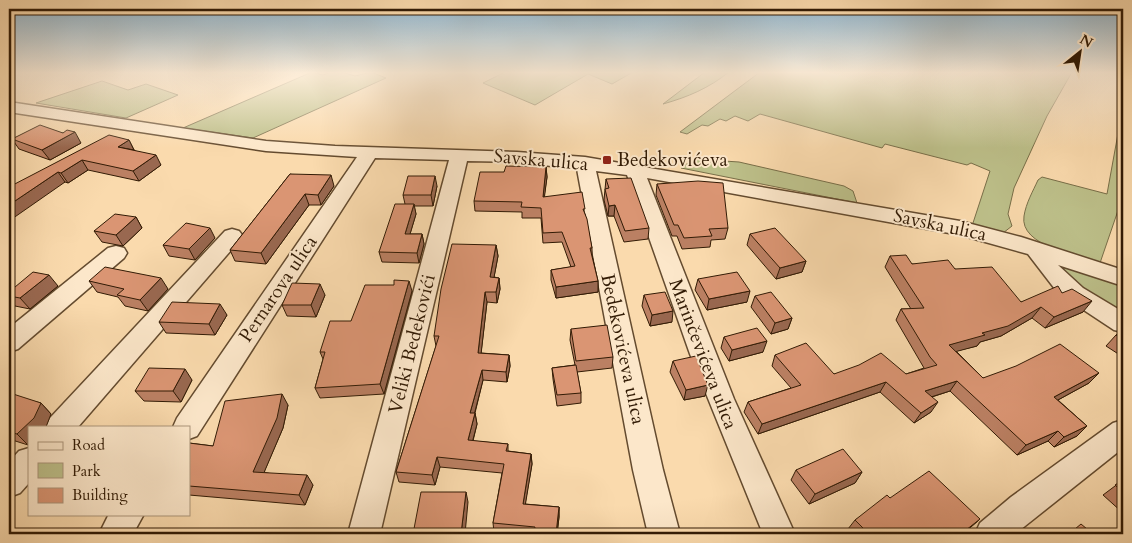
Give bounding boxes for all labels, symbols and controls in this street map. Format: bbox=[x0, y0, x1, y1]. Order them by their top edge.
north arrow bbox=[1054, 28, 1104, 78]
text: N bbox=[1076, 30, 1096, 52]
street label: Savska ulica bbox=[493, 143, 589, 177]
place label: Bedekovićeva bbox=[617, 147, 728, 173]
marker: Bedekovićeva bbox=[601, 154, 613, 166]
street label: Savska ulica bbox=[891, 202, 989, 248]
street label: Pernarova ulica bbox=[233, 231, 323, 347]
street label: Veliki Bedekovići bbox=[382, 271, 442, 417]
street label: Bedekovićeva ulica bbox=[594, 271, 652, 427]
street label: Marinčevićeva ulica bbox=[662, 275, 744, 433]
legend bbox=[28, 426, 190, 516]
text: Road bbox=[72, 435, 105, 455]
text: Park bbox=[72, 461, 101, 481]
text: Building bbox=[72, 485, 128, 505]

